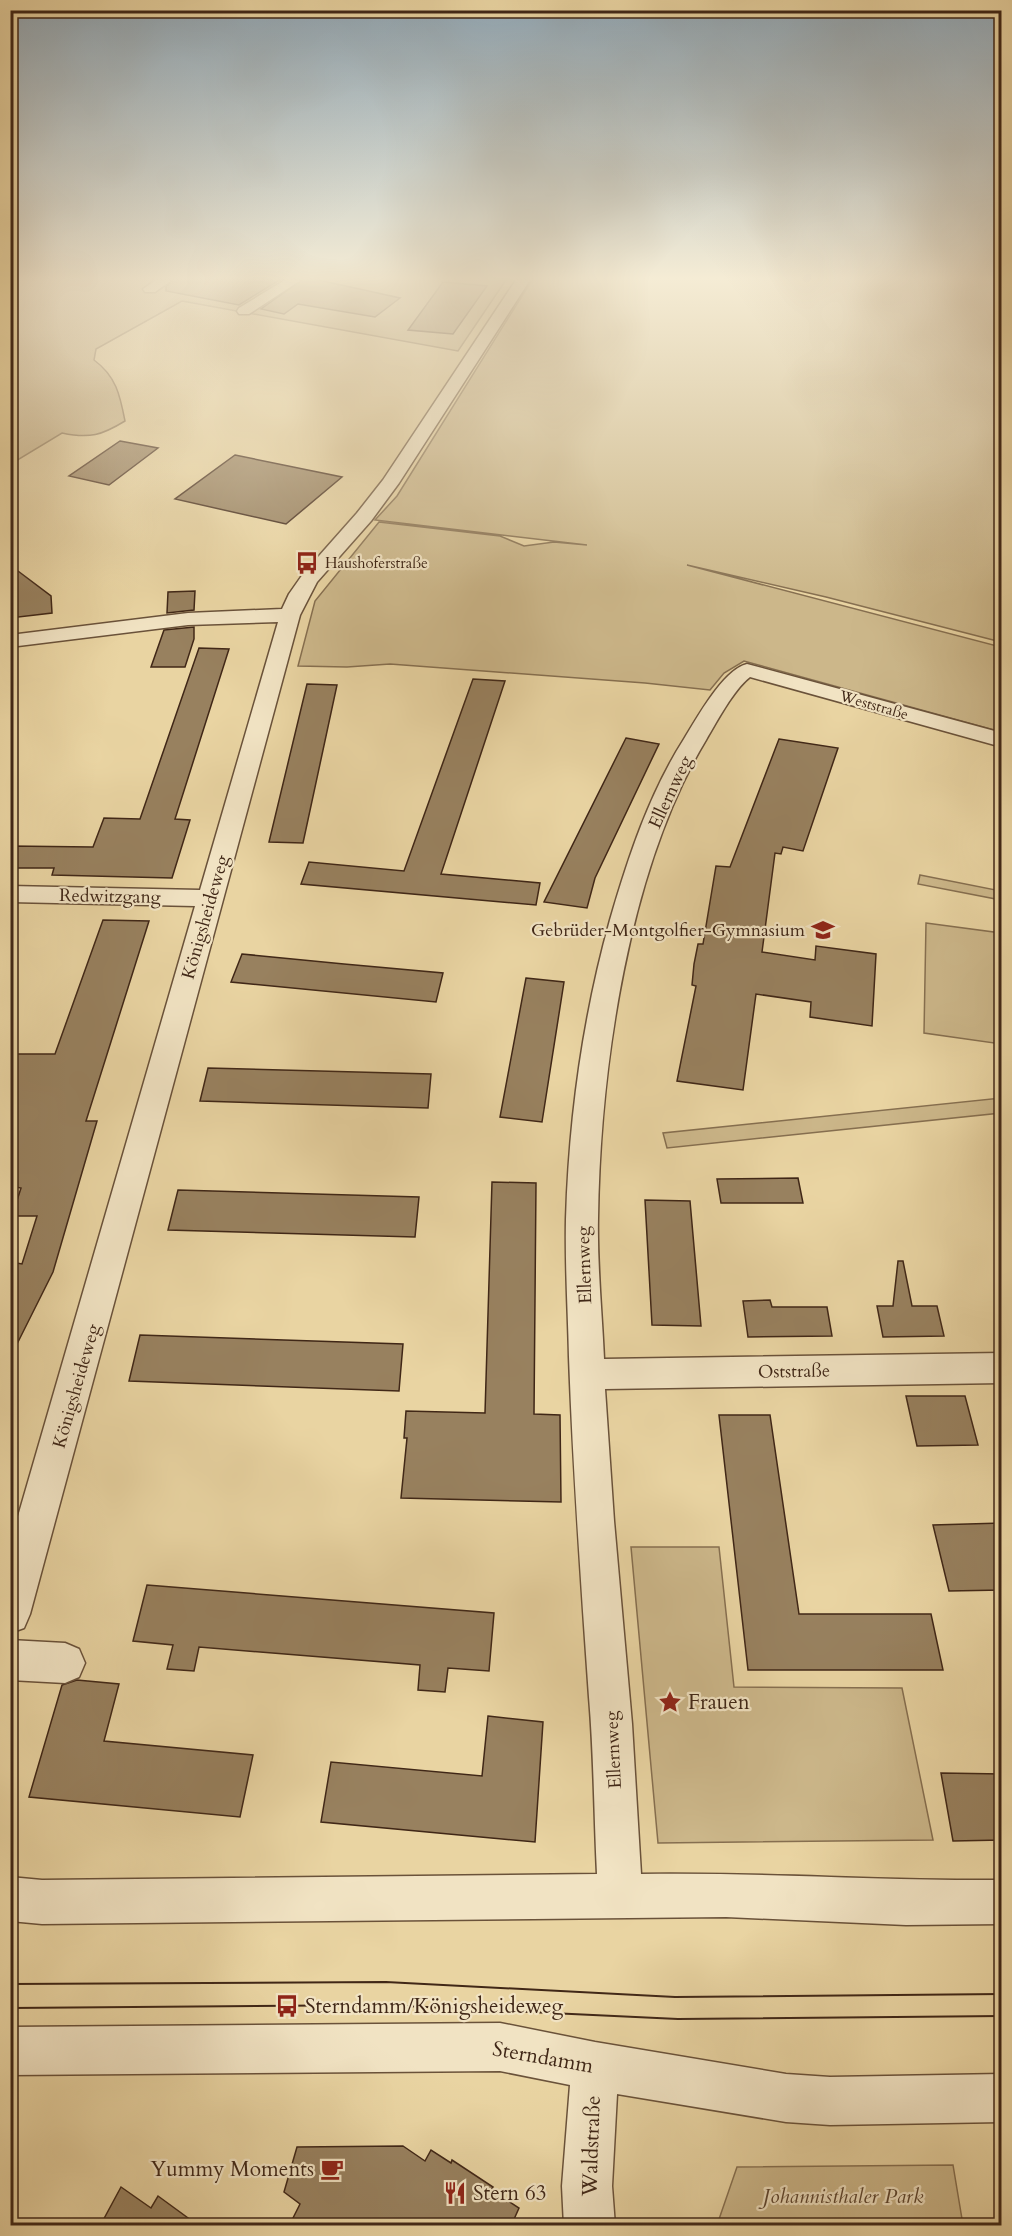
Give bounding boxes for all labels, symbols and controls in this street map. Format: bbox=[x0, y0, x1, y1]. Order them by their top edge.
bus stop icon: Haushoferstraße bbox=[294, 550, 320, 576]
place label: Haushoferstraße bbox=[325, 553, 428, 573]
street label: Weststraße bbox=[836, 685, 911, 724]
street label: Ellernweg bbox=[643, 751, 699, 833]
street label: Königsheideweg bbox=[176, 851, 235, 982]
street label: Redwitzgang bbox=[59, 883, 162, 910]
school or university icon: Gebrüder-Montgolfier-Gymnasium bbox=[810, 917, 836, 943]
place label: Gebrüder-Montgolfier-Gymnasium bbox=[531, 918, 806, 943]
street label: Ellernweg bbox=[571, 1225, 598, 1304]
street label: Königsheideweg bbox=[47, 1320, 106, 1451]
street label: Oststraße bbox=[758, 1358, 830, 1385]
place label: Frauen bbox=[688, 1688, 750, 1717]
place icon: Frauen bbox=[657, 1689, 683, 1715]
street label: Ellernweg bbox=[599, 1710, 628, 1790]
place label: Sterndamm/Königsheideweg bbox=[305, 1992, 564, 2021]
bus stop icon: Sterndamm/Königsheideweg bbox=[274, 1993, 300, 2019]
street label: Sterndamm bbox=[490, 2034, 596, 2081]
street label: Waldstraße bbox=[575, 2095, 608, 2198]
place label: Yummy Moments bbox=[151, 2155, 314, 2184]
cafe icon: Yummy Moments bbox=[319, 2156, 345, 2182]
place label: Stern 63 bbox=[473, 2179, 546, 2208]
restaurant icon: Stern 63 bbox=[442, 2180, 468, 2206]
park label: Johannisthaler Park bbox=[758, 2182, 924, 2211]

